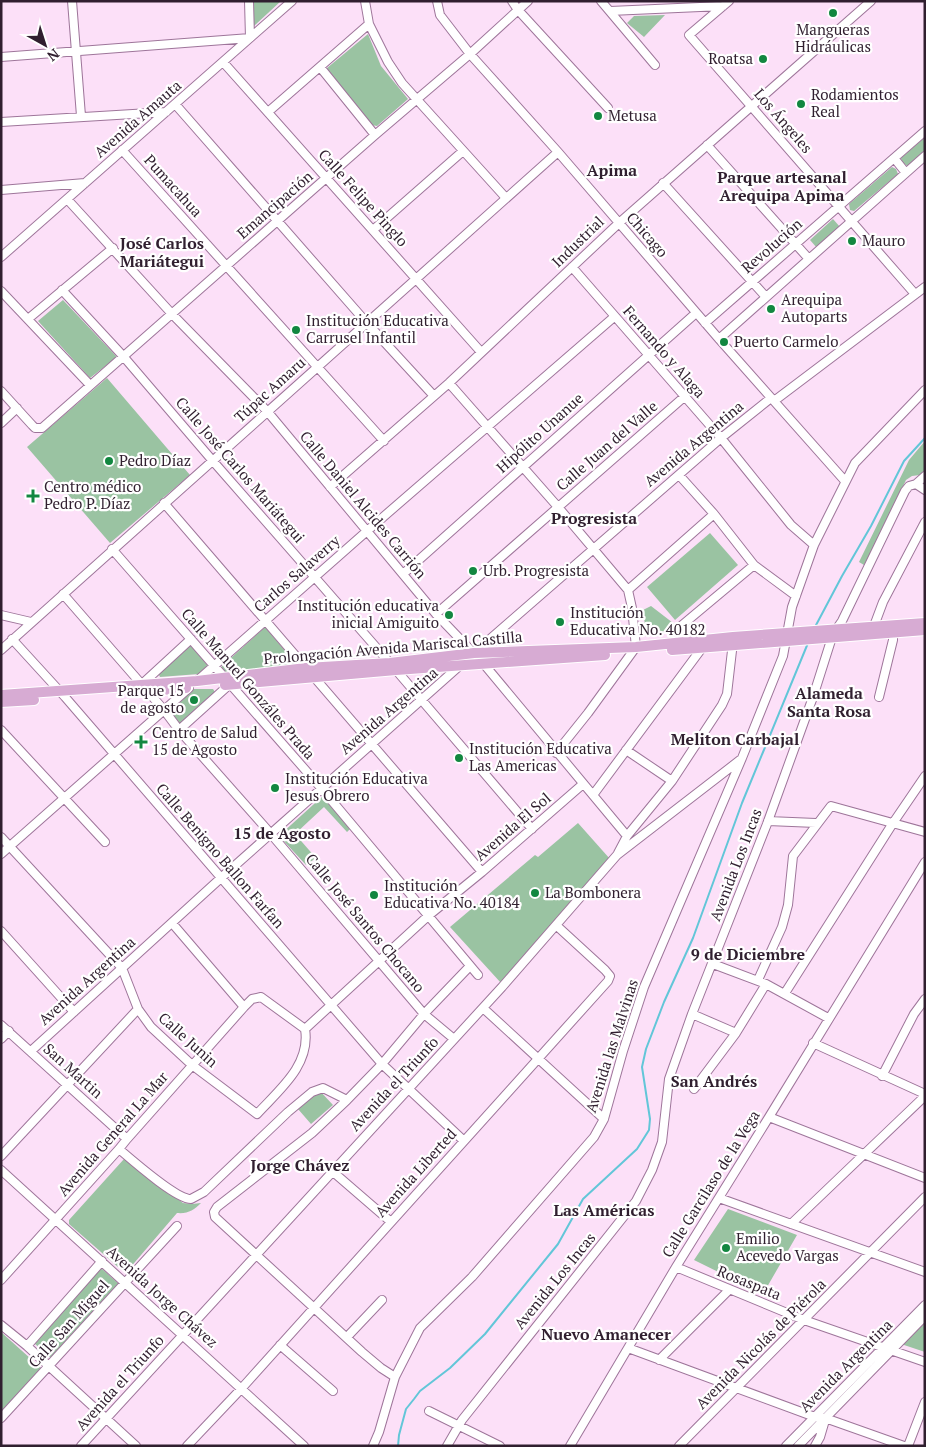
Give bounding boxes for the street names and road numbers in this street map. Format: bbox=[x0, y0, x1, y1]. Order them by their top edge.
street label: Avenida Amauta bbox=[90, 75, 185, 162]
street label: Los Ángeles bbox=[750, 84, 817, 157]
street label: Calle Felipe Pinglo bbox=[315, 144, 413, 250]
street label: Pumacahua bbox=[140, 150, 207, 221]
street label: Emancipación bbox=[232, 166, 317, 243]
street label: Chicago bbox=[623, 208, 673, 261]
street label: Industrial bbox=[547, 211, 608, 271]
street label: Revolución bbox=[737, 213, 806, 277]
street label: Fernando y Alaga bbox=[619, 301, 711, 402]
street label: Túpac Amaru bbox=[230, 352, 309, 426]
street label: Hipólito Unanue bbox=[492, 388, 587, 477]
street label: Calle José Carlos Mariátegui bbox=[172, 392, 310, 546]
street label: Calle Juan del Valle bbox=[551, 396, 661, 495]
street label: Avenida Argentina bbox=[640, 396, 747, 491]
street label: Calle Daniel Alcides Carrión bbox=[296, 426, 432, 583]
street label: Carlos Salaverry bbox=[249, 530, 344, 616]
street label: Calle Manuel Gonzáles Prada bbox=[178, 604, 320, 763]
street label: Prolongación Avenida Mariscal Castilla bbox=[263, 626, 524, 668]
street label: Avenida Argentina bbox=[335, 662, 442, 758]
street label: Calle Benigno Ballon Farfan bbox=[152, 779, 289, 932]
street label: Avenida El Sol bbox=[470, 788, 555, 865]
street label: Avenida Los Incas bbox=[704, 806, 766, 924]
street label: Calle José Santos Chocano bbox=[302, 849, 430, 996]
street label: Avenida Argentina bbox=[34, 931, 139, 1029]
street label: Avenida las Malvinas bbox=[580, 976, 642, 1115]
street label: Calle Junin bbox=[155, 1007, 223, 1071]
street label: Avenida el Triunfo bbox=[344, 1032, 442, 1135]
street label: San Martin bbox=[40, 1038, 108, 1102]
street label: Avenida General La Mar bbox=[53, 1067, 172, 1200]
street label: Calle Garcilaso de la Vega bbox=[657, 1106, 764, 1261]
street label: Avenida Liberted bbox=[370, 1124, 460, 1221]
street label: Avenida Los Incas bbox=[509, 1228, 599, 1333]
street label: Avenida Jorge Chávez bbox=[103, 1241, 223, 1352]
street label: Rosaspata bbox=[714, 1260, 785, 1304]
street label: Avenida Nicolás de Piérola bbox=[691, 1274, 830, 1413]
street label: Calle San Miguel bbox=[23, 1275, 113, 1372]
street label: Avenida Argentina bbox=[795, 1314, 896, 1416]
street label: Avenida el Triunfo bbox=[71, 1330, 168, 1435]

